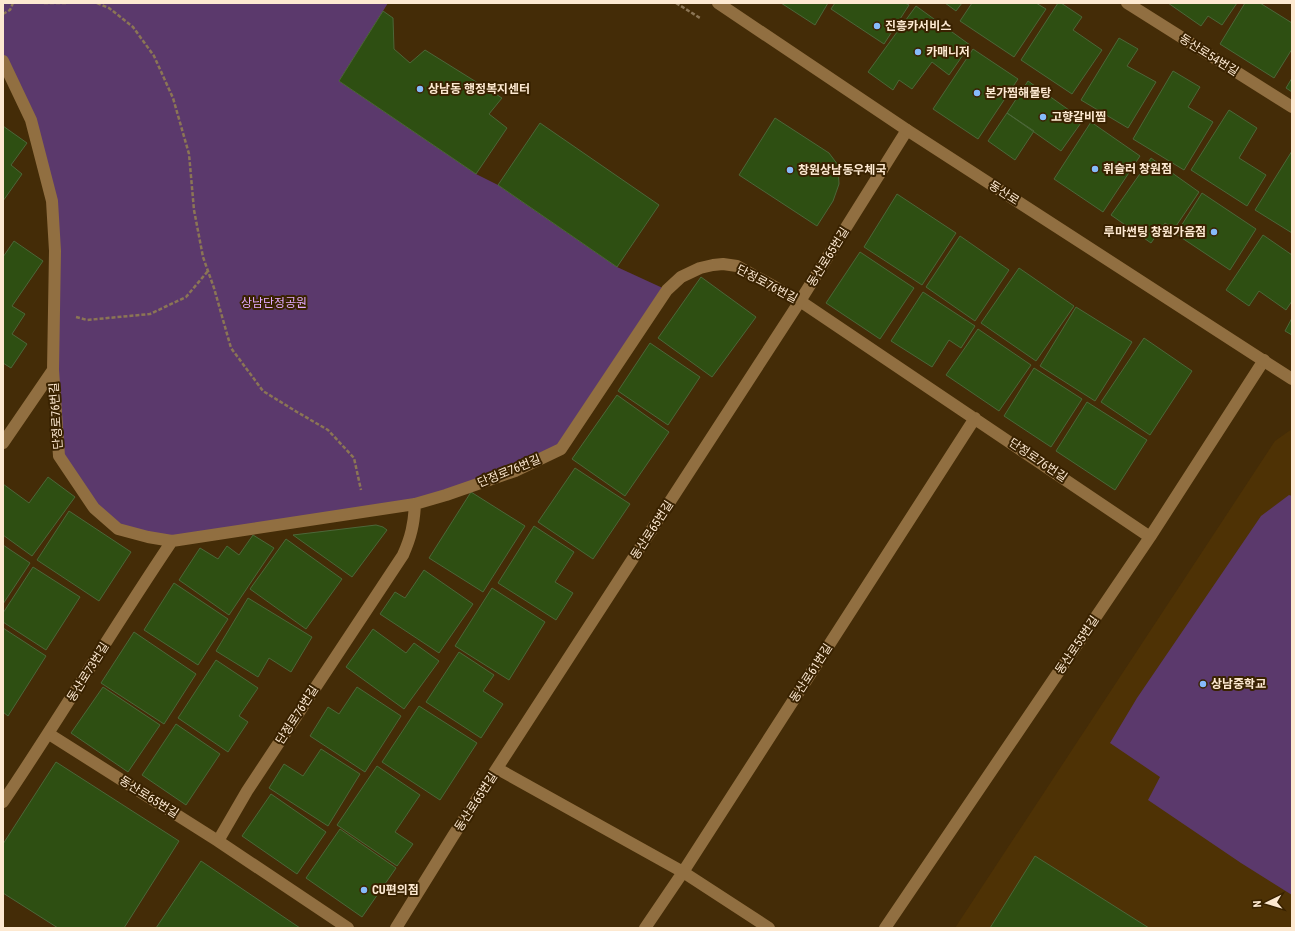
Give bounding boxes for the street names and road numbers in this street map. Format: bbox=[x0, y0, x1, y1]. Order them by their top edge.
street label: 동산로54번길 bbox=[1177, 31, 1241, 79]
street label: 동산로 bbox=[986, 178, 1022, 208]
street label: 동산로65번길 bbox=[804, 225, 852, 289]
street label: 단정로76번길 bbox=[734, 262, 800, 306]
street label: 단정로76번길 bbox=[47, 382, 65, 450]
street label: 단정로76번길 bbox=[1006, 435, 1070, 485]
street label: 단정로76번길 bbox=[475, 452, 543, 490]
street label: 동산로65번길 bbox=[628, 498, 676, 562]
street label: 동산로55번길 bbox=[1052, 613, 1102, 677]
street label: 동산로73번길 bbox=[64, 640, 112, 704]
street label: 동산로61번길 bbox=[787, 641, 835, 705]
street label: 단정로76번길 bbox=[273, 683, 321, 747]
street label: 동산로65번길 bbox=[452, 770, 500, 834]
street label: 동산로65번길 bbox=[117, 773, 181, 821]

